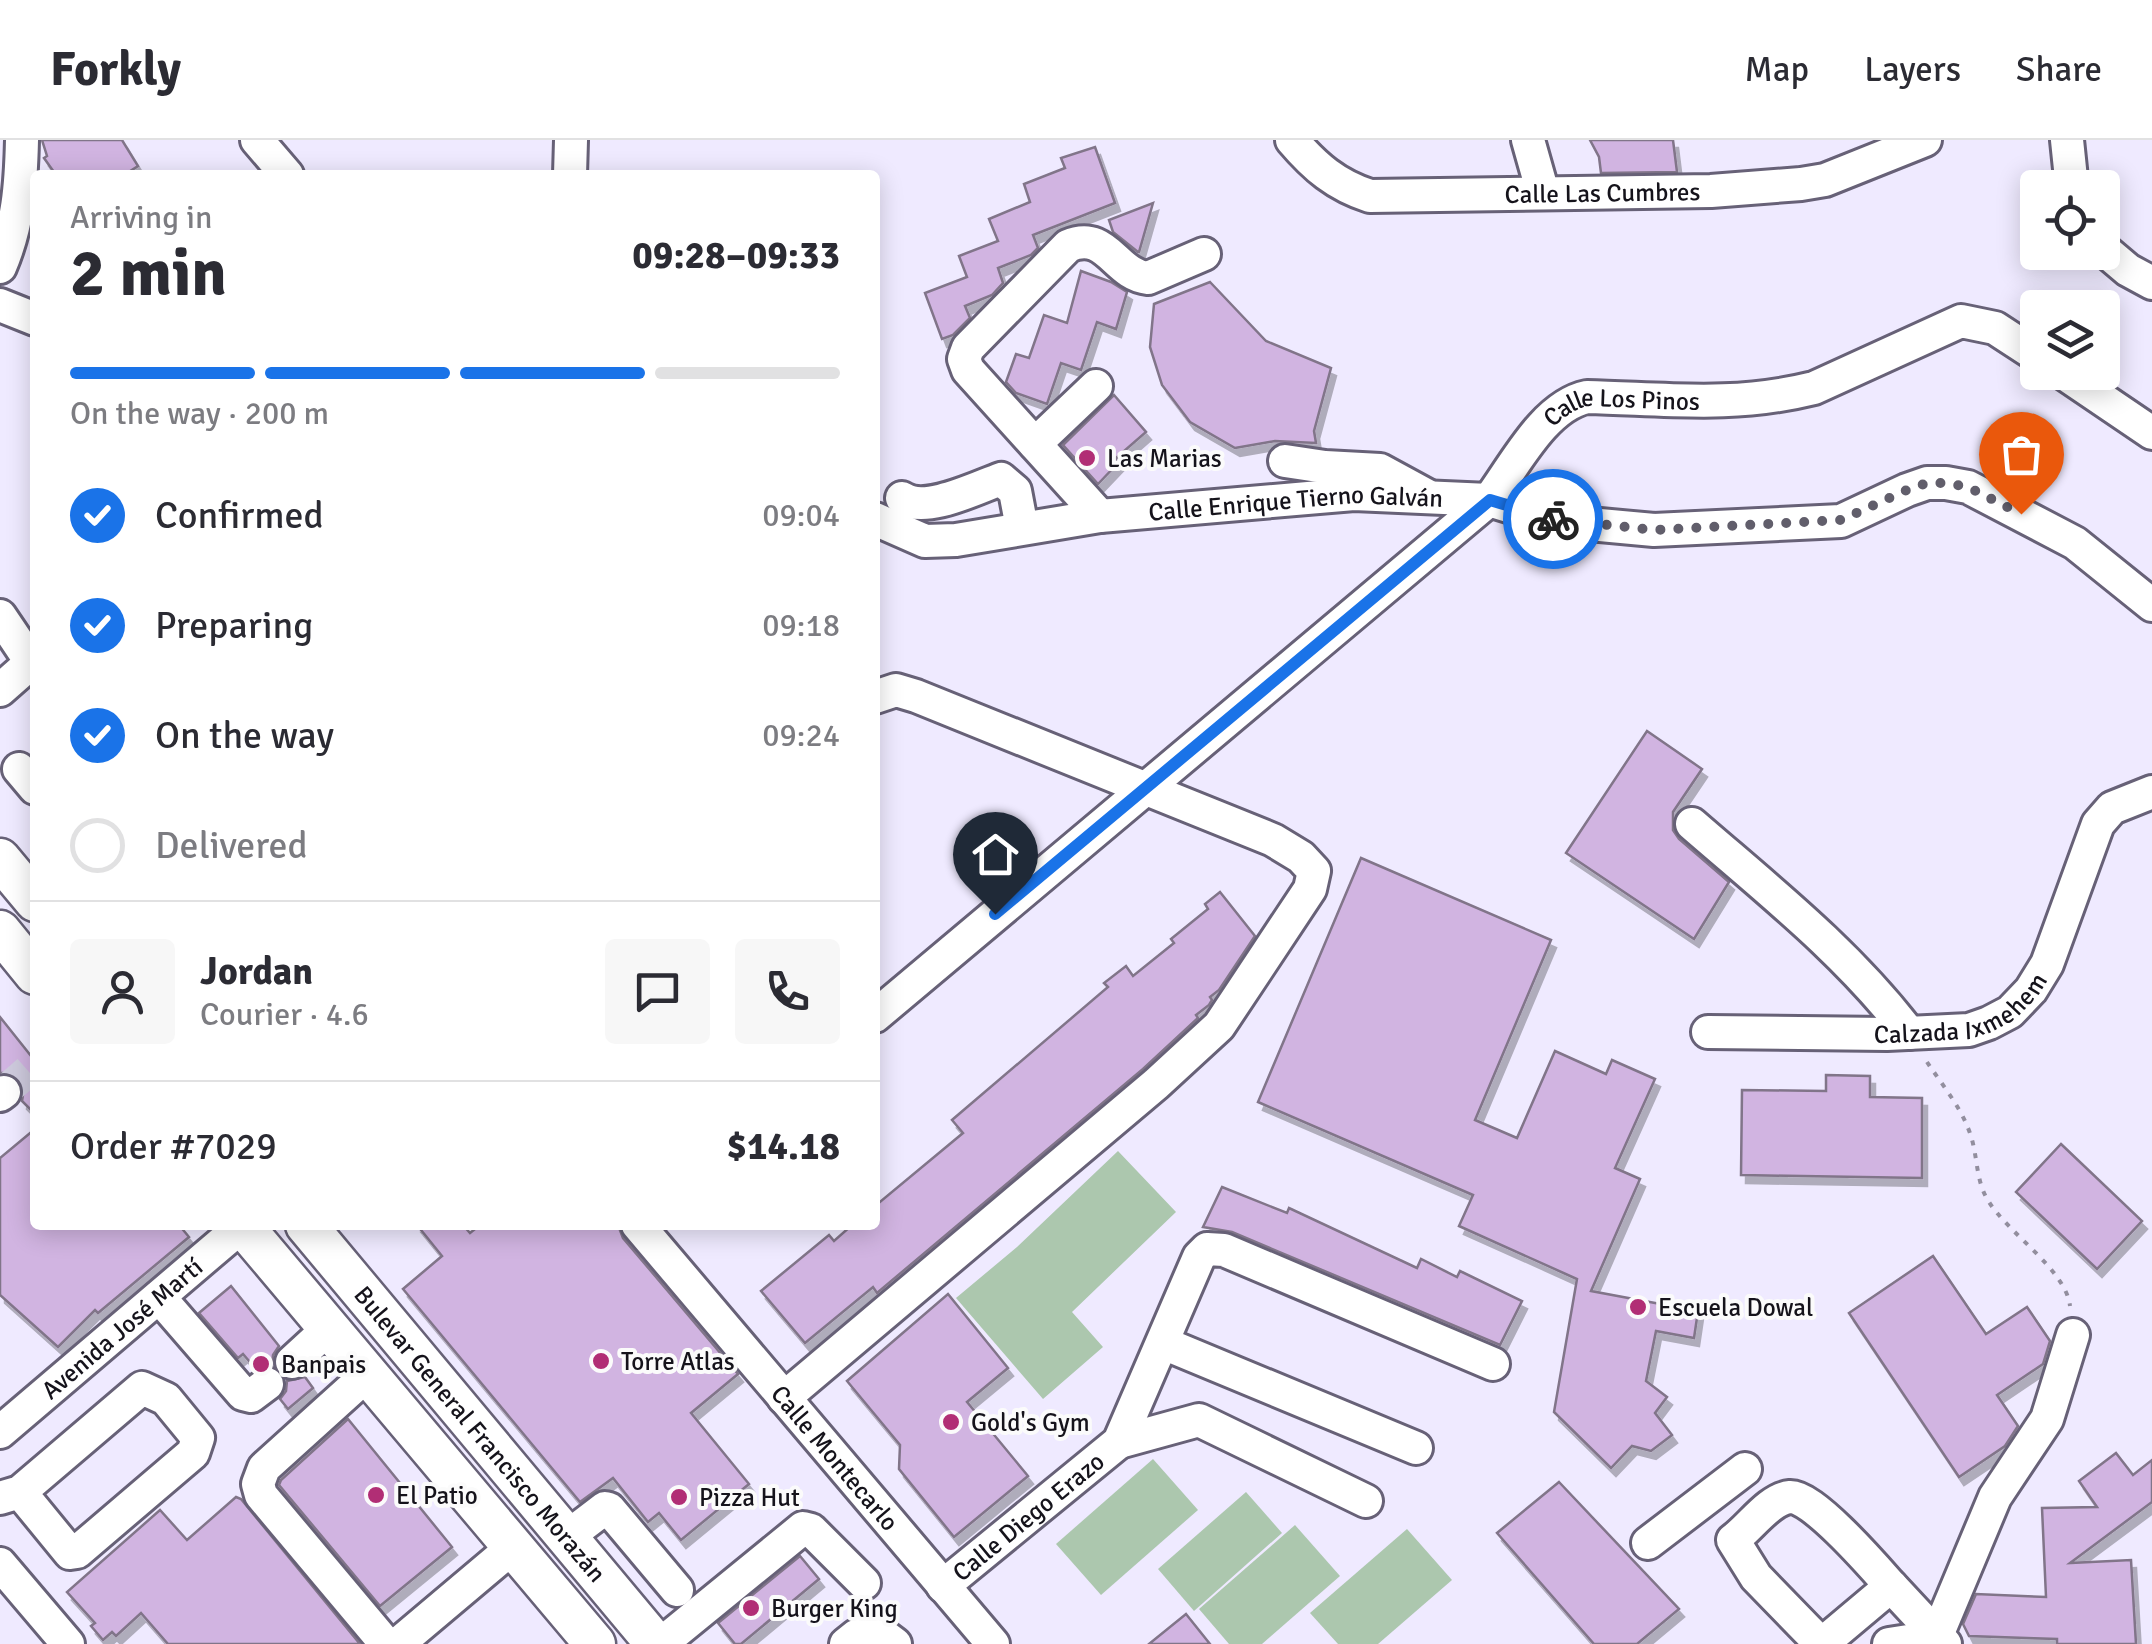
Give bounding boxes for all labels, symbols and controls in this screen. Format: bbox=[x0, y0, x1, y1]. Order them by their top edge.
text: Forkly bbox=[50, 40, 181, 99]
text: Map bbox=[1745, 48, 1809, 91]
text: Layers bbox=[1864, 48, 1961, 91]
text: Share bbox=[2016, 48, 2102, 91]
map controls bbox=[2020, 170, 2120, 390]
button: locate bbox=[2020, 170, 2120, 270]
street label: Calle Las Cumbres bbox=[1504, 176, 1701, 210]
text: Arriving in bbox=[70, 198, 212, 237]
text: 09:28–09:33 bbox=[632, 232, 840, 279]
text: 2 min bbox=[70, 234, 227, 314]
button: layers bbox=[2020, 290, 2120, 390]
street label: Calle Los Pinos bbox=[1537, 382, 1700, 433]
text: On the way · 200 m bbox=[70, 394, 329, 433]
pin bbox=[1979, 412, 2064, 515]
icon: bag bbox=[1994, 427, 2049, 482]
place label: Las Marias bbox=[1107, 443, 1222, 474]
marker: Las Marias bbox=[1076, 447, 1098, 469]
courier bbox=[1503, 469, 1603, 569]
street label: Calle Enrique Tierno Galván bbox=[1147, 479, 1444, 528]
icon: check bbox=[70, 488, 125, 543]
text: Confirmed bbox=[155, 492, 324, 539]
icon: bike bbox=[1526, 492, 1581, 547]
text: 09:04 bbox=[762, 496, 840, 535]
icon: check bbox=[70, 598, 125, 653]
text: Preparing bbox=[155, 602, 313, 649]
text: 09:18 bbox=[762, 606, 840, 645]
icon: check bbox=[70, 708, 125, 763]
text: On the way bbox=[155, 712, 334, 759]
text: 09:24 bbox=[762, 716, 840, 755]
pin bbox=[953, 812, 1038, 915]
text: Delivered bbox=[155, 822, 308, 869]
icon: home bbox=[968, 827, 1023, 882]
button: person bbox=[70, 939, 175, 1044]
button: chat bbox=[605, 939, 710, 1044]
button: phone bbox=[735, 939, 840, 1044]
text: Jordan bbox=[200, 948, 313, 995]
street label: Calzada Ixmehem bbox=[1874, 967, 2054, 1050]
text: Courier · 4.6 bbox=[200, 995, 369, 1034]
text: Order #7029 bbox=[70, 1123, 277, 1170]
text: $14.18 bbox=[727, 1123, 840, 1170]
street label: Avenida José Martí bbox=[35, 1251, 209, 1406]
street label: Bulevar General Francisco Morazán bbox=[347, 1280, 613, 1588]
place label: Escuela Dowal bbox=[1658, 1292, 1813, 1323]
marker: Escuela Dowal bbox=[1627, 1296, 1649, 1318]
place label: Torre Atlas bbox=[621, 1346, 735, 1377]
place label: Banpais bbox=[281, 1349, 366, 1380]
marker: Torre Atlas bbox=[590, 1350, 612, 1372]
marker: Banpais bbox=[250, 1353, 272, 1375]
street label: Calle Montecarlo bbox=[764, 1379, 905, 1537]
place label: Gold's Gym bbox=[971, 1407, 1090, 1438]
marker: Gold's Gym bbox=[940, 1411, 962, 1433]
street label: Calle Diego Erazo bbox=[946, 1446, 1111, 1588]
place label: El Patio bbox=[396, 1480, 478, 1511]
place label: Pizza Hut bbox=[699, 1482, 800, 1513]
marker: El Patio bbox=[365, 1484, 387, 1506]
marker: Pizza Hut bbox=[668, 1486, 690, 1508]
place label: Burger King bbox=[771, 1593, 898, 1624]
marker: Burger King bbox=[740, 1597, 762, 1619]

